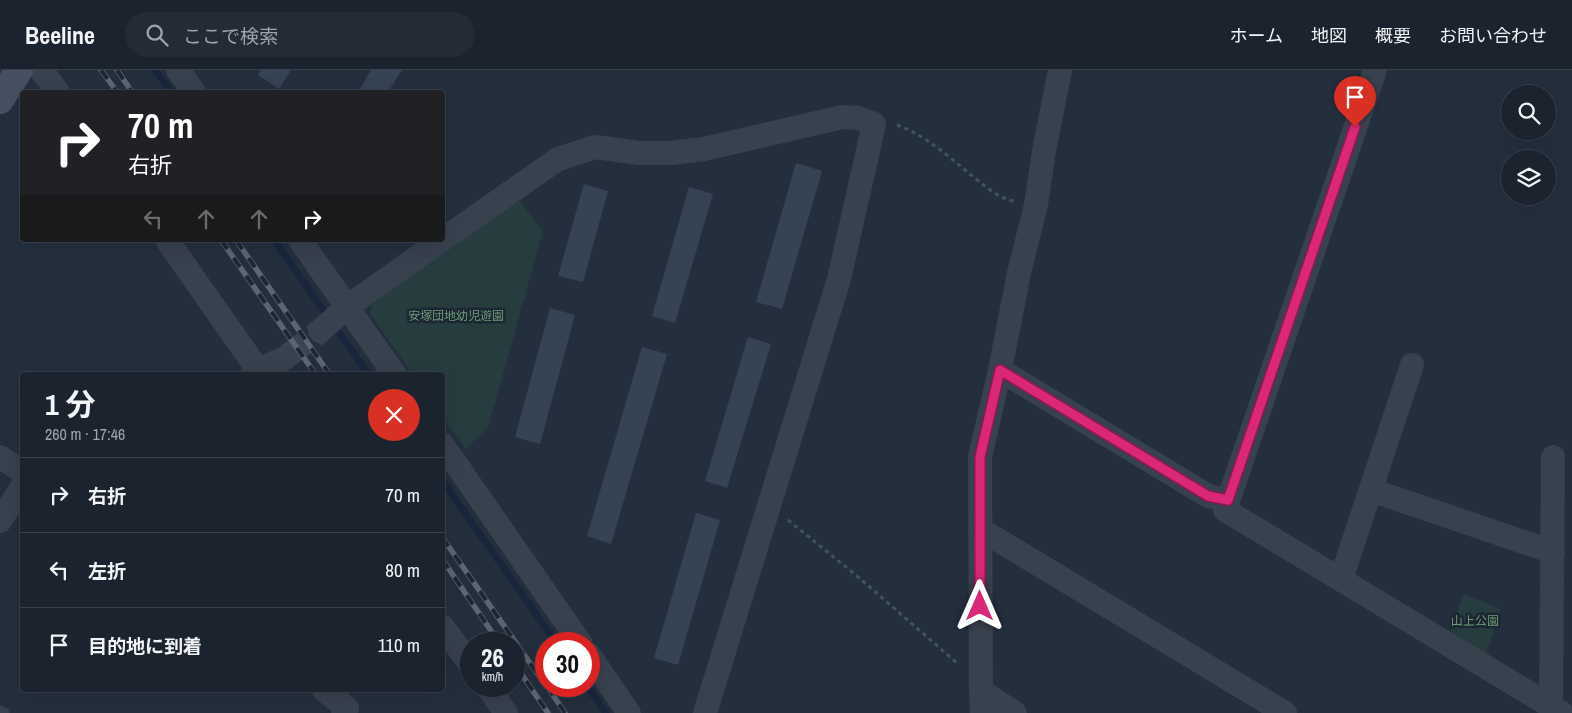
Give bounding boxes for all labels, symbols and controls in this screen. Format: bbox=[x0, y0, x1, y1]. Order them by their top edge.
search box bbox=[125, 12, 475, 57]
text: Beeline bbox=[25, 19, 95, 51]
icon: search bbox=[143, 21, 171, 49]
text: ここで検索 bbox=[183, 23, 278, 49]
text: ホーム bbox=[1230, 23, 1283, 48]
text: 地図 bbox=[1311, 23, 1347, 48]
text: 概要 bbox=[1375, 23, 1411, 48]
text: お問い合わせ bbox=[1439, 23, 1547, 48]
pin bbox=[1334, 76, 1376, 127]
icon: arrive bbox=[1341, 83, 1369, 111]
map controls bbox=[1501, 85, 1556, 205]
button: search bbox=[1501, 85, 1556, 140]
text: 70 m bbox=[128, 102, 193, 149]
icon: right bbox=[45, 110, 110, 175]
text: 右折 bbox=[128, 150, 172, 180]
button: layers bbox=[1501, 150, 1556, 205]
icon: left bbox=[139, 205, 167, 233]
icon: ahead bbox=[192, 205, 220, 233]
icon: ahead bbox=[245, 205, 273, 233]
icon: right bbox=[298, 205, 326, 233]
park label: 安塚団地幼児遊園 bbox=[408, 308, 504, 324]
text: 1 分 bbox=[45, 384, 96, 424]
button: close bbox=[368, 389, 420, 441]
text: 260 m · 17:46 bbox=[45, 423, 125, 445]
icon: right bbox=[45, 481, 73, 509]
text: 70 m bbox=[385, 482, 420, 508]
text: 右折 bbox=[88, 483, 126, 509]
icon: left bbox=[45, 556, 73, 584]
text: 80 m bbox=[385, 557, 420, 583]
text: 左折 bbox=[88, 558, 126, 584]
position arrow bbox=[953, 579, 1005, 631]
park label: 山上公園 bbox=[1451, 613, 1499, 629]
icon: arrive bbox=[45, 631, 73, 659]
text: 110 m bbox=[378, 632, 420, 658]
speed limit sign: 30 bbox=[535, 632, 600, 697]
text: 目的地に到着 bbox=[88, 633, 202, 659]
text: 26 bbox=[481, 641, 504, 675]
text: km/h bbox=[482, 669, 503, 685]

